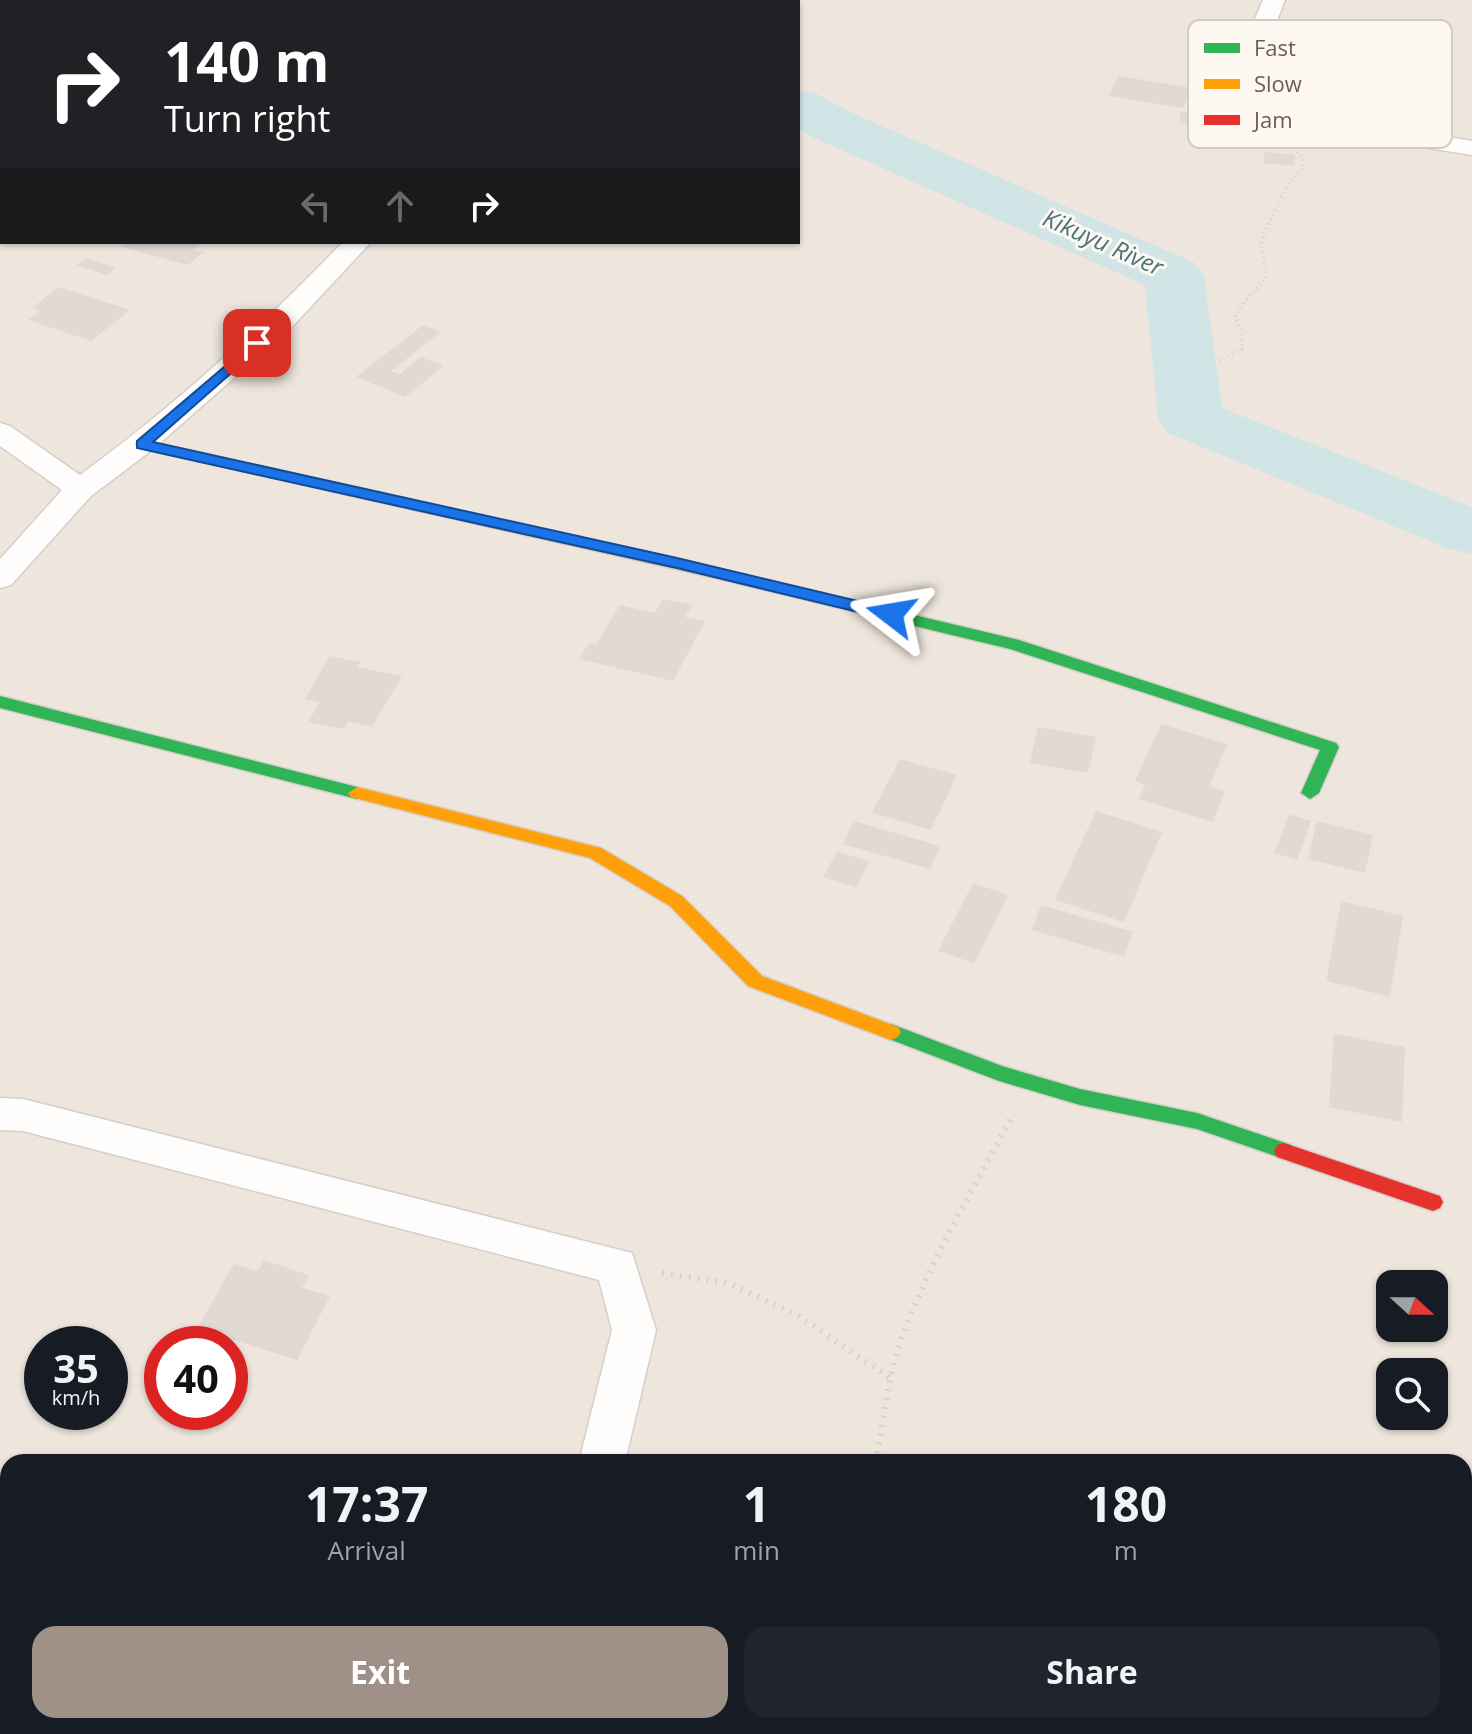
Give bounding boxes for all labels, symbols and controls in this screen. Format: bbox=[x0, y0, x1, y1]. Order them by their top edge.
legend bbox=[1188, 20, 1452, 148]
text: 140 m bbox=[164, 22, 330, 98]
icon: right bbox=[32, 32, 136, 136]
text: Fast bbox=[1254, 32, 1296, 62]
text: Slow bbox=[1254, 68, 1302, 98]
text: Turn right bbox=[164, 94, 330, 143]
text: Jam bbox=[1252, 104, 1293, 134]
icon: left bbox=[294, 184, 338, 228]
icon: ahead bbox=[378, 184, 422, 228]
icon: right bbox=[462, 184, 506, 228]
water label: Kikuyu River bbox=[1038, 200, 1170, 283]
pin bbox=[223, 309, 291, 377]
icon: arrive bbox=[235, 321, 279, 365]
position arrow bbox=[849, 572, 933, 656]
north arrow bbox=[1376, 1270, 1448, 1342]
map controls bbox=[1376, 1270, 1448, 1430]
speed limit sign: 40 bbox=[144, 1326, 248, 1430]
text: 35 bbox=[53, 1340, 99, 1395]
button: search bbox=[1376, 1358, 1448, 1430]
text: km/h bbox=[52, 1384, 100, 1411]
text: 17:37 bbox=[305, 1471, 428, 1536]
text: 1 bbox=[743, 1471, 770, 1536]
text: 180 bbox=[1085, 1471, 1167, 1536]
text: Arrival bbox=[327, 1532, 406, 1568]
text: min bbox=[733, 1532, 780, 1568]
text: m bbox=[1114, 1532, 1138, 1568]
button: Exit bbox=[32, 1626, 728, 1718]
button: Share bbox=[744, 1626, 1440, 1718]

